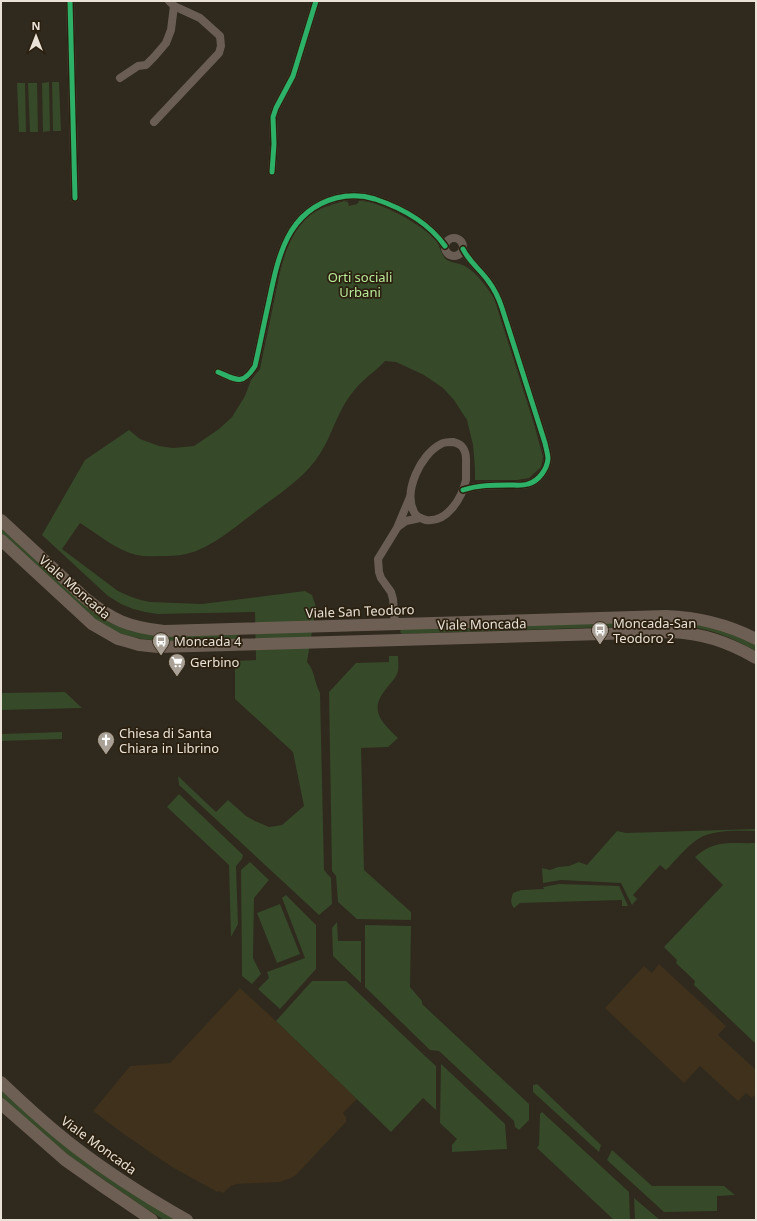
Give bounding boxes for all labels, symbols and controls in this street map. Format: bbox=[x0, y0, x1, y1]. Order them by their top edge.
north arrow bbox=[16, 16, 56, 56]
text: N bbox=[32, 18, 40, 33]
park label: Orti sociali Urbani bbox=[328, 268, 392, 301]
street label: Viale Moncada bbox=[35, 551, 115, 623]
street label: Viale San Teodoro bbox=[305, 600, 415, 622]
street label: Viale Moncada bbox=[437, 614, 527, 634]
place label: Moncada-San Teodoro 2 bbox=[613, 614, 696, 647]
bus stop icon: Moncada-San Teodoro 2 bbox=[590, 620, 610, 645]
bus stop icon: Moncada 4 bbox=[151, 631, 171, 656]
place label: Moncada 4 bbox=[174, 632, 242, 650]
supermarket icon: Gerbino bbox=[167, 652, 187, 677]
place label: Gerbino bbox=[190, 653, 240, 671]
place label: Chiesa di Santa Chiara in Librino bbox=[119, 724, 219, 757]
church icon: Chiesa di Santa Chiara in Librino bbox=[96, 730, 116, 755]
street label: Viale Moncada bbox=[58, 1112, 140, 1178]

